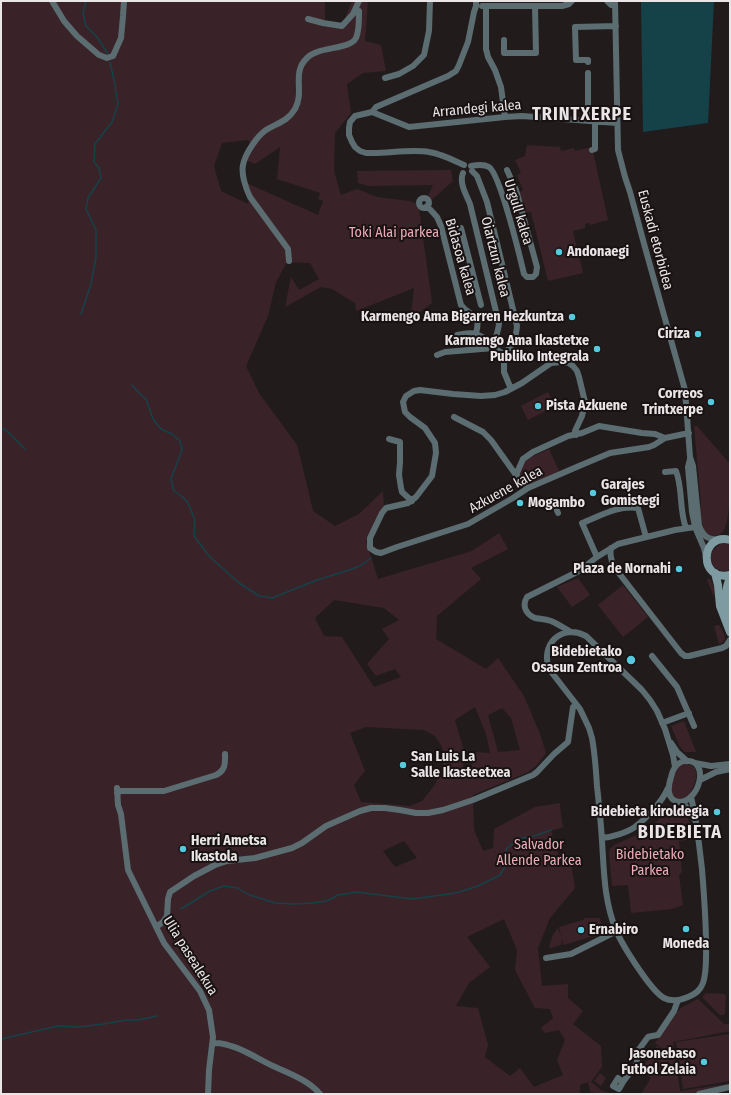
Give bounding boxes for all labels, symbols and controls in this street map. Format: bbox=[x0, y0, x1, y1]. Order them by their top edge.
street label: Arrandegi kalea bbox=[432, 97, 522, 121]
district label: TRINTXERPE bbox=[532, 104, 632, 126]
street label: Urgull kalea bbox=[500, 177, 536, 247]
street label: Euskadi etorbidea bbox=[634, 188, 676, 292]
street label: Oiartzun kalea bbox=[477, 215, 513, 299]
street label: Bidasoa kalea bbox=[441, 217, 479, 297]
park label: Toki Alai parkea bbox=[349, 225, 439, 241]
place label: Andonaegi bbox=[567, 244, 629, 260]
marker: Andonaegi bbox=[554, 247, 564, 257]
place label: Karmengo Ama Bigarren Hezkuntza bbox=[361, 309, 564, 325]
marker: Karmengo Ama Bigarren Hezkuntza bbox=[567, 312, 577, 322]
place label: Ciriza bbox=[658, 326, 690, 342]
marker: Ciriza bbox=[693, 329, 703, 339]
place label: Karmengo Ama Ikastetxe Publiko Integrala bbox=[445, 333, 589, 366]
marker: Karmengo Ama Ikastetxe Publiko Integrala bbox=[592, 344, 602, 354]
place label: Correos Trintxerpe bbox=[642, 386, 703, 418]
marker: Correos Trintxerpe bbox=[706, 397, 716, 407]
place label: Pista Azkuene bbox=[546, 398, 627, 414]
marker: Pista Azkuene bbox=[533, 401, 543, 411]
street label: Azkuene kalea bbox=[466, 463, 546, 517]
place label: Garajes Gomistegi bbox=[601, 477, 660, 510]
marker: Garajes Gomistegi bbox=[588, 488, 598, 498]
place label: Mogambo bbox=[528, 495, 585, 511]
marker: Mogambo bbox=[515, 498, 525, 508]
place label: Plaza de Nornahi bbox=[573, 561, 671, 577]
marker: Plaza de Nornahi bbox=[674, 564, 684, 574]
place label: Bidebietako Osasun Zentroa bbox=[532, 644, 622, 676]
marker: Bidebietako Osasun Zentroa bbox=[625, 654, 637, 666]
place label: San Luis La Salle Ikasteetxea bbox=[411, 749, 510, 782]
marker: San Luis La Salle Ikasteetxea bbox=[398, 760, 408, 770]
place label: Bidebieta kiroldegia bbox=[591, 804, 709, 820]
marker: Bidebieta kiroldegia bbox=[712, 807, 722, 817]
district label: BIDEBIETA bbox=[638, 822, 722, 844]
place label: Herri Ametsa Ikastola bbox=[191, 833, 267, 866]
park label: Salvador Allende Parkea bbox=[496, 837, 582, 870]
marker: Herri Ametsa Ikastola bbox=[178, 844, 188, 854]
park label: Bidebietako Parkea bbox=[616, 847, 684, 880]
street label: Ulia pasealekua bbox=[159, 913, 221, 999]
place label: Ernabiro bbox=[589, 922, 638, 938]
marker: Moneda bbox=[681, 924, 691, 934]
marker: Ernabiro bbox=[576, 925, 586, 935]
place label: Moneda bbox=[663, 936, 709, 952]
place label: Jasonebaso Futbol Zelaia bbox=[621, 1046, 696, 1078]
marker: Jasonebaso Futbol Zelaia bbox=[699, 1057, 709, 1067]

